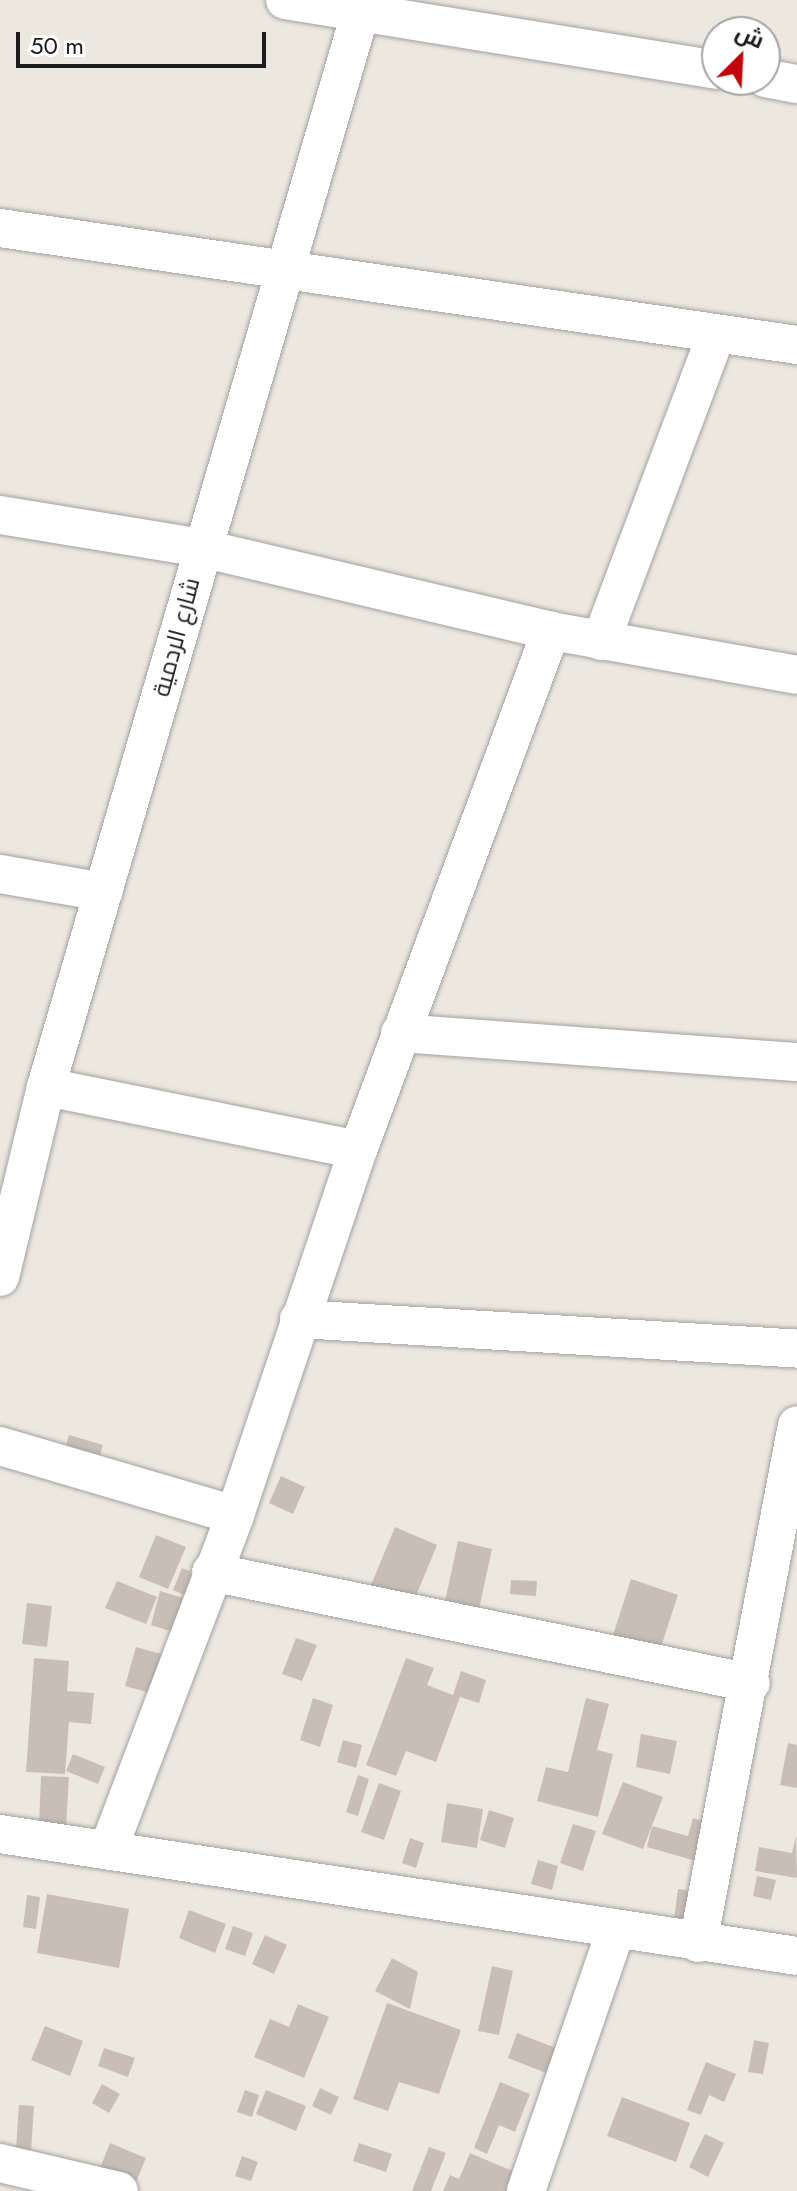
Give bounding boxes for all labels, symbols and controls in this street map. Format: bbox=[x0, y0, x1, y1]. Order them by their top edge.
scale bar bbox=[20, 16, 270, 66]
north arrow bbox=[701, 16, 781, 96]
text: ش bbox=[731, 16, 769, 56]
text: 50 m bbox=[30, 28, 84, 63]
street label: شارع الردمية bbox=[146, 574, 206, 700]

